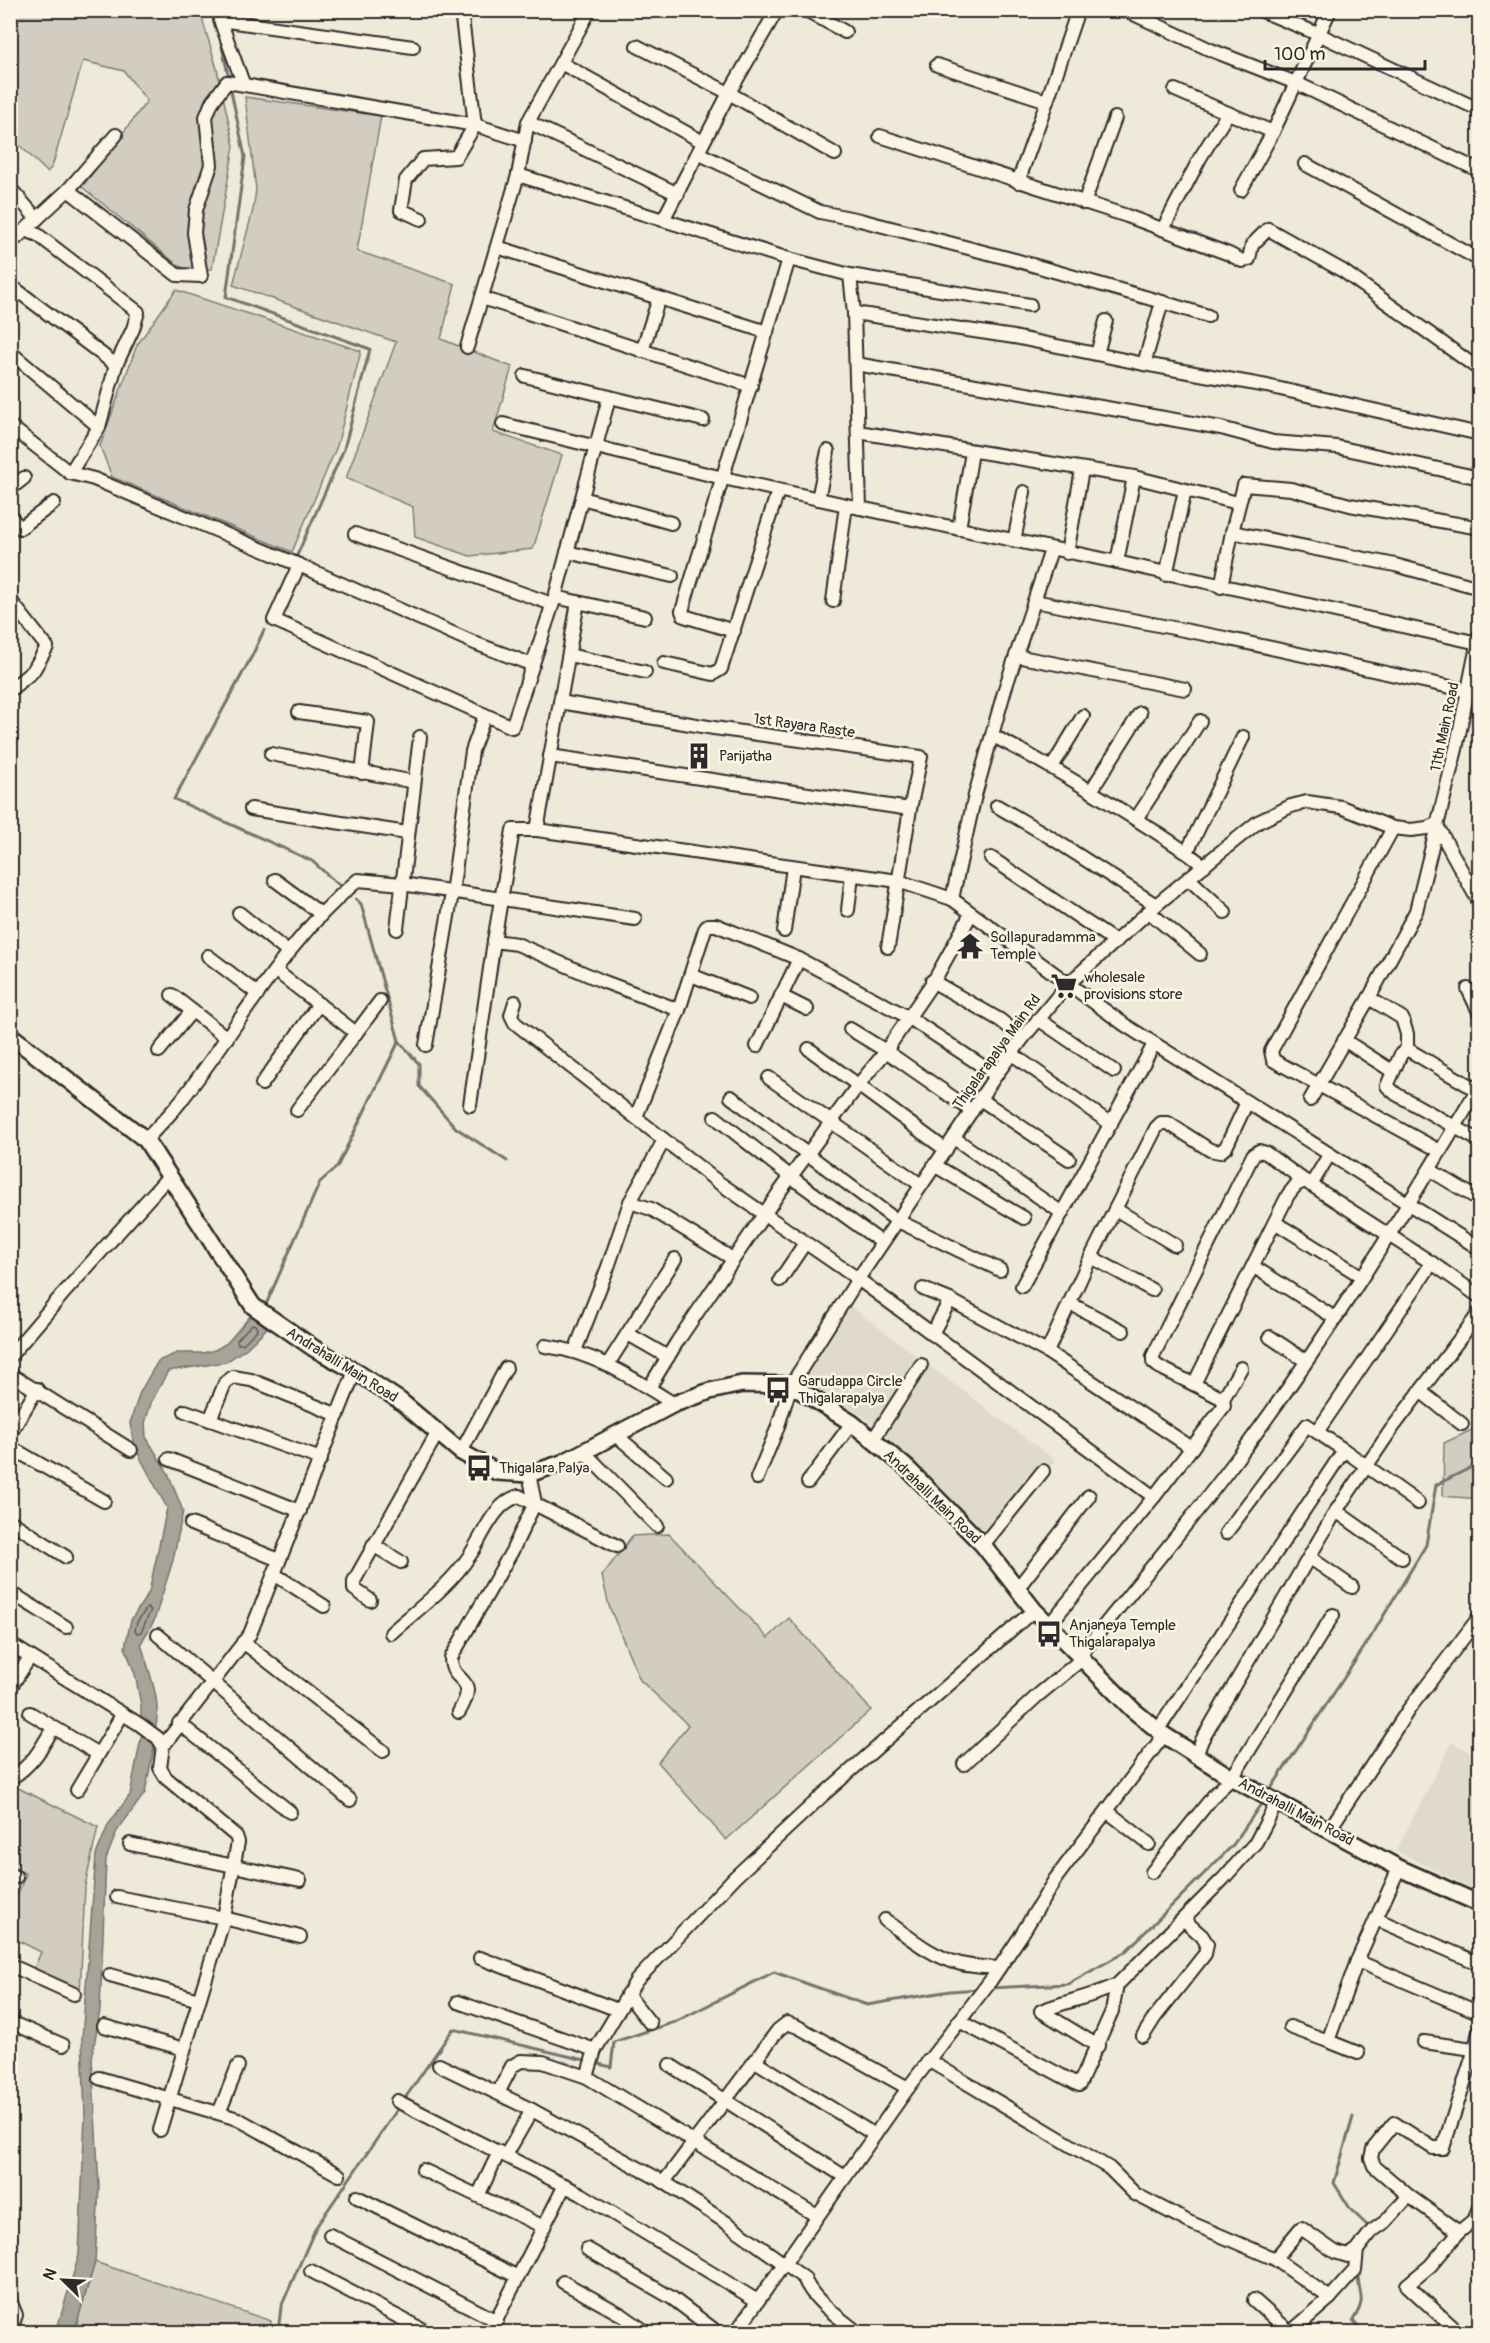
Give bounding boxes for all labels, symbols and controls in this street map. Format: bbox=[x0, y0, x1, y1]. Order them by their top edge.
scale bar bbox=[1265, 33, 1426, 71]
text: 100 m bbox=[1274, 43, 1326, 66]
street label: 11th Main Road bbox=[1426, 680, 1464, 774]
street label: 1st Rayara Raste bbox=[752, 709, 857, 743]
building icon: Parijatha bbox=[684, 741, 714, 771]
place label: Parijatha bbox=[719, 747, 772, 766]
place label: Sollapuradamma Temple bbox=[990, 928, 1096, 964]
temple icon: Sollapuradamma Temple bbox=[955, 931, 985, 961]
place label: wholesale provisions store bbox=[1084, 968, 1183, 1004]
supermarket icon: wholesale provisions store bbox=[1049, 971, 1079, 1001]
street label: Thigalarapalya Main Rd bbox=[949, 991, 1045, 1113]
street label: Andrahalli Main Road bbox=[283, 1323, 401, 1407]
place label: Garudappa Circle Thigalarapalya bbox=[798, 1372, 903, 1408]
bus stop icon: Garudappa Circle Thigalarapalya bbox=[763, 1375, 793, 1405]
street label: Andrahalli Main Road bbox=[879, 1446, 985, 1548]
bus stop icon: Thigalara Palya bbox=[464, 1453, 494, 1483]
place label: Thigalara Palya bbox=[499, 1459, 589, 1478]
place label: Anjaneya Temple Thigalarapalya bbox=[1069, 1616, 1176, 1652]
bus stop icon: Anjaneya Temple Thigalarapalya bbox=[1034, 1619, 1064, 1649]
street label: Andrahalli Main Road bbox=[1235, 1774, 1357, 1850]
north arrow bbox=[33, 2250, 93, 2310]
text: N bbox=[39, 2265, 62, 2283]

